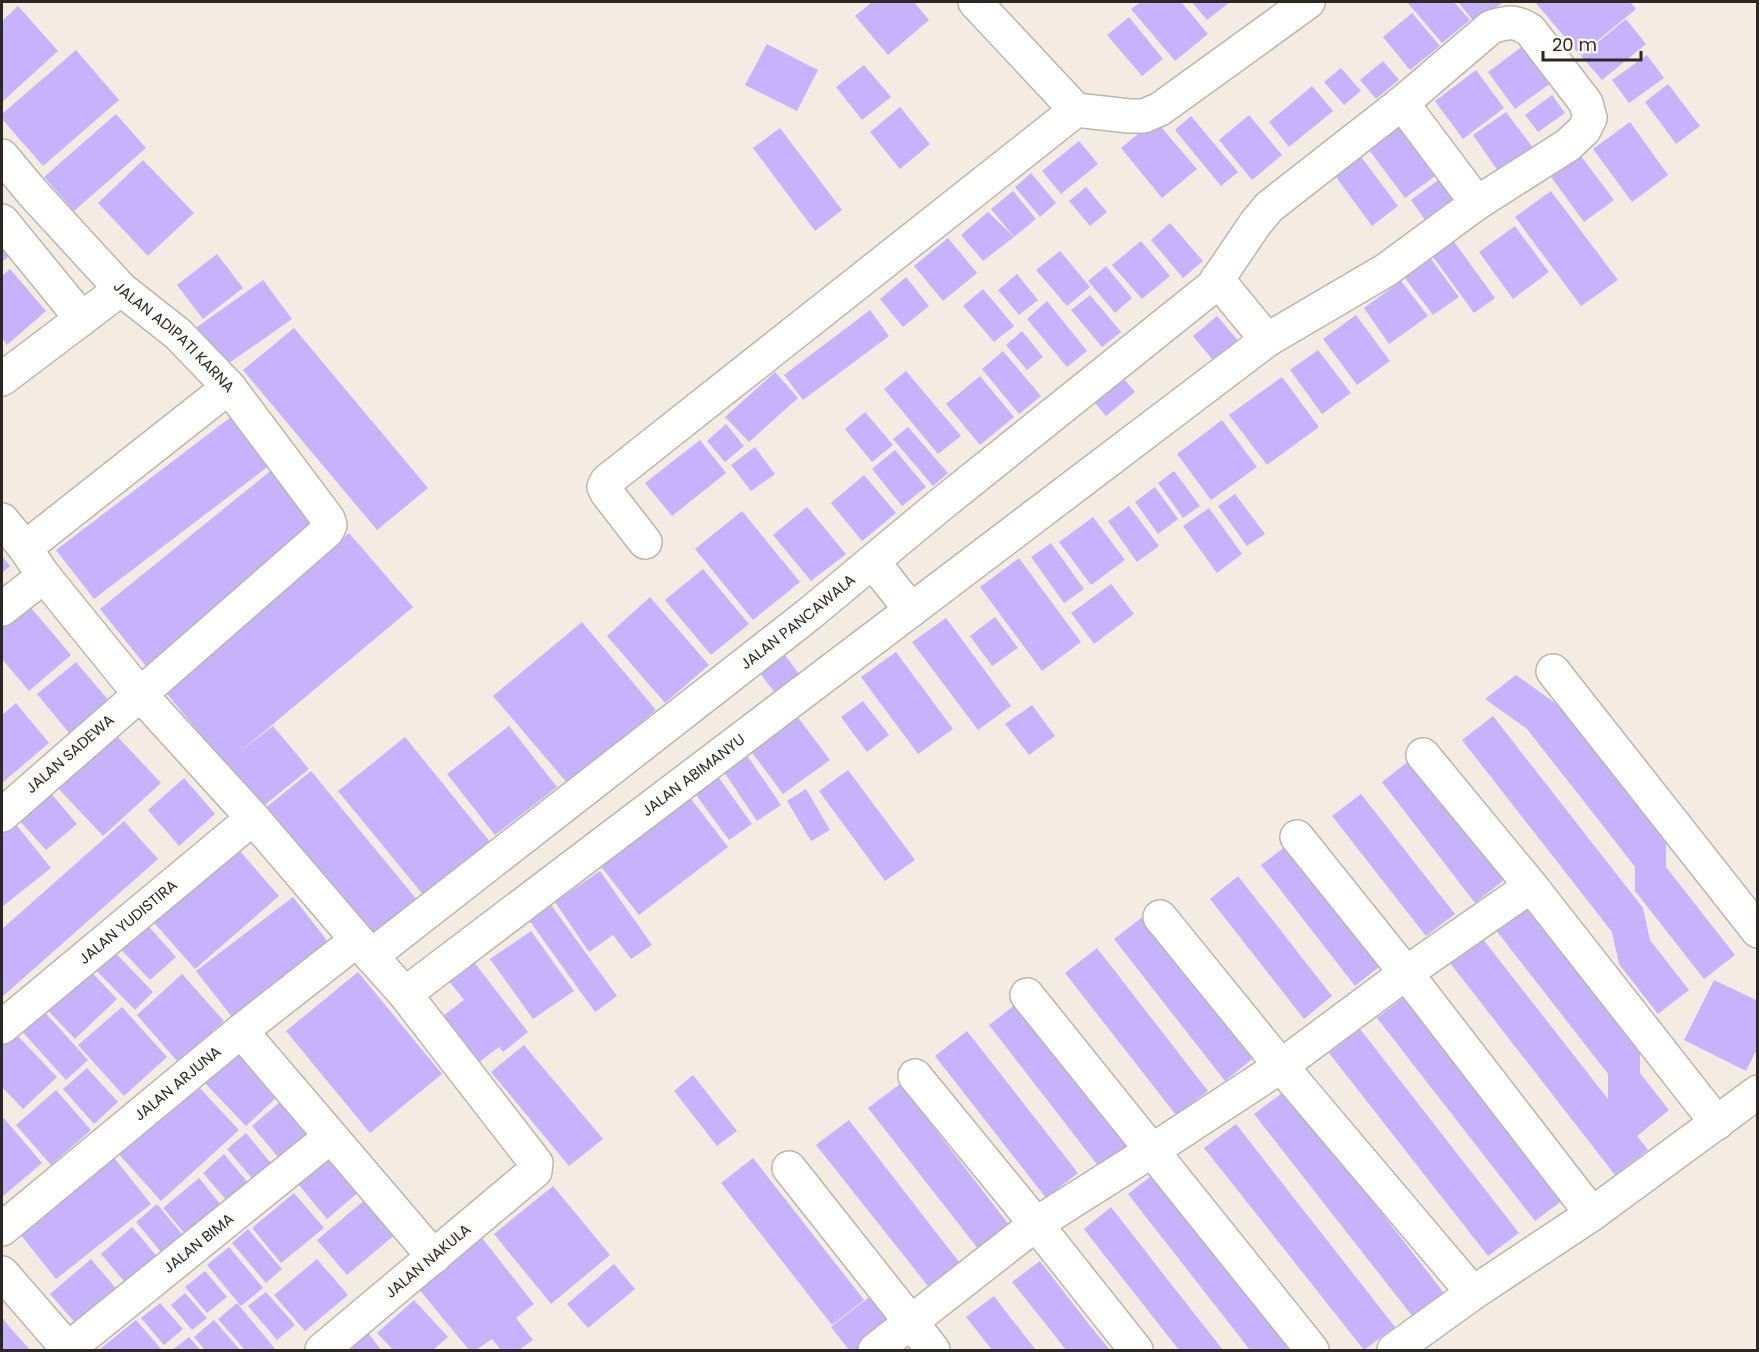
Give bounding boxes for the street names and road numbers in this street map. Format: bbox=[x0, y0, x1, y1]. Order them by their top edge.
street label: JALAN ADIPATI KARNA bbox=[109, 276, 240, 397]
street label: JALAN PANCAWALA bbox=[736, 569, 859, 674]
street label: JALAN SADEWA bbox=[21, 709, 119, 798]
street label: JALAN ABIMANYU bbox=[637, 729, 749, 821]
street label: JALAN YUDISTIRA bbox=[74, 874, 181, 969]
street label: JALAN ARJUNA bbox=[129, 1041, 225, 1125]
street label: JALAN BIMA bbox=[159, 1208, 238, 1278]
street label: JALAN NAKULA bbox=[380, 1219, 475, 1303]

